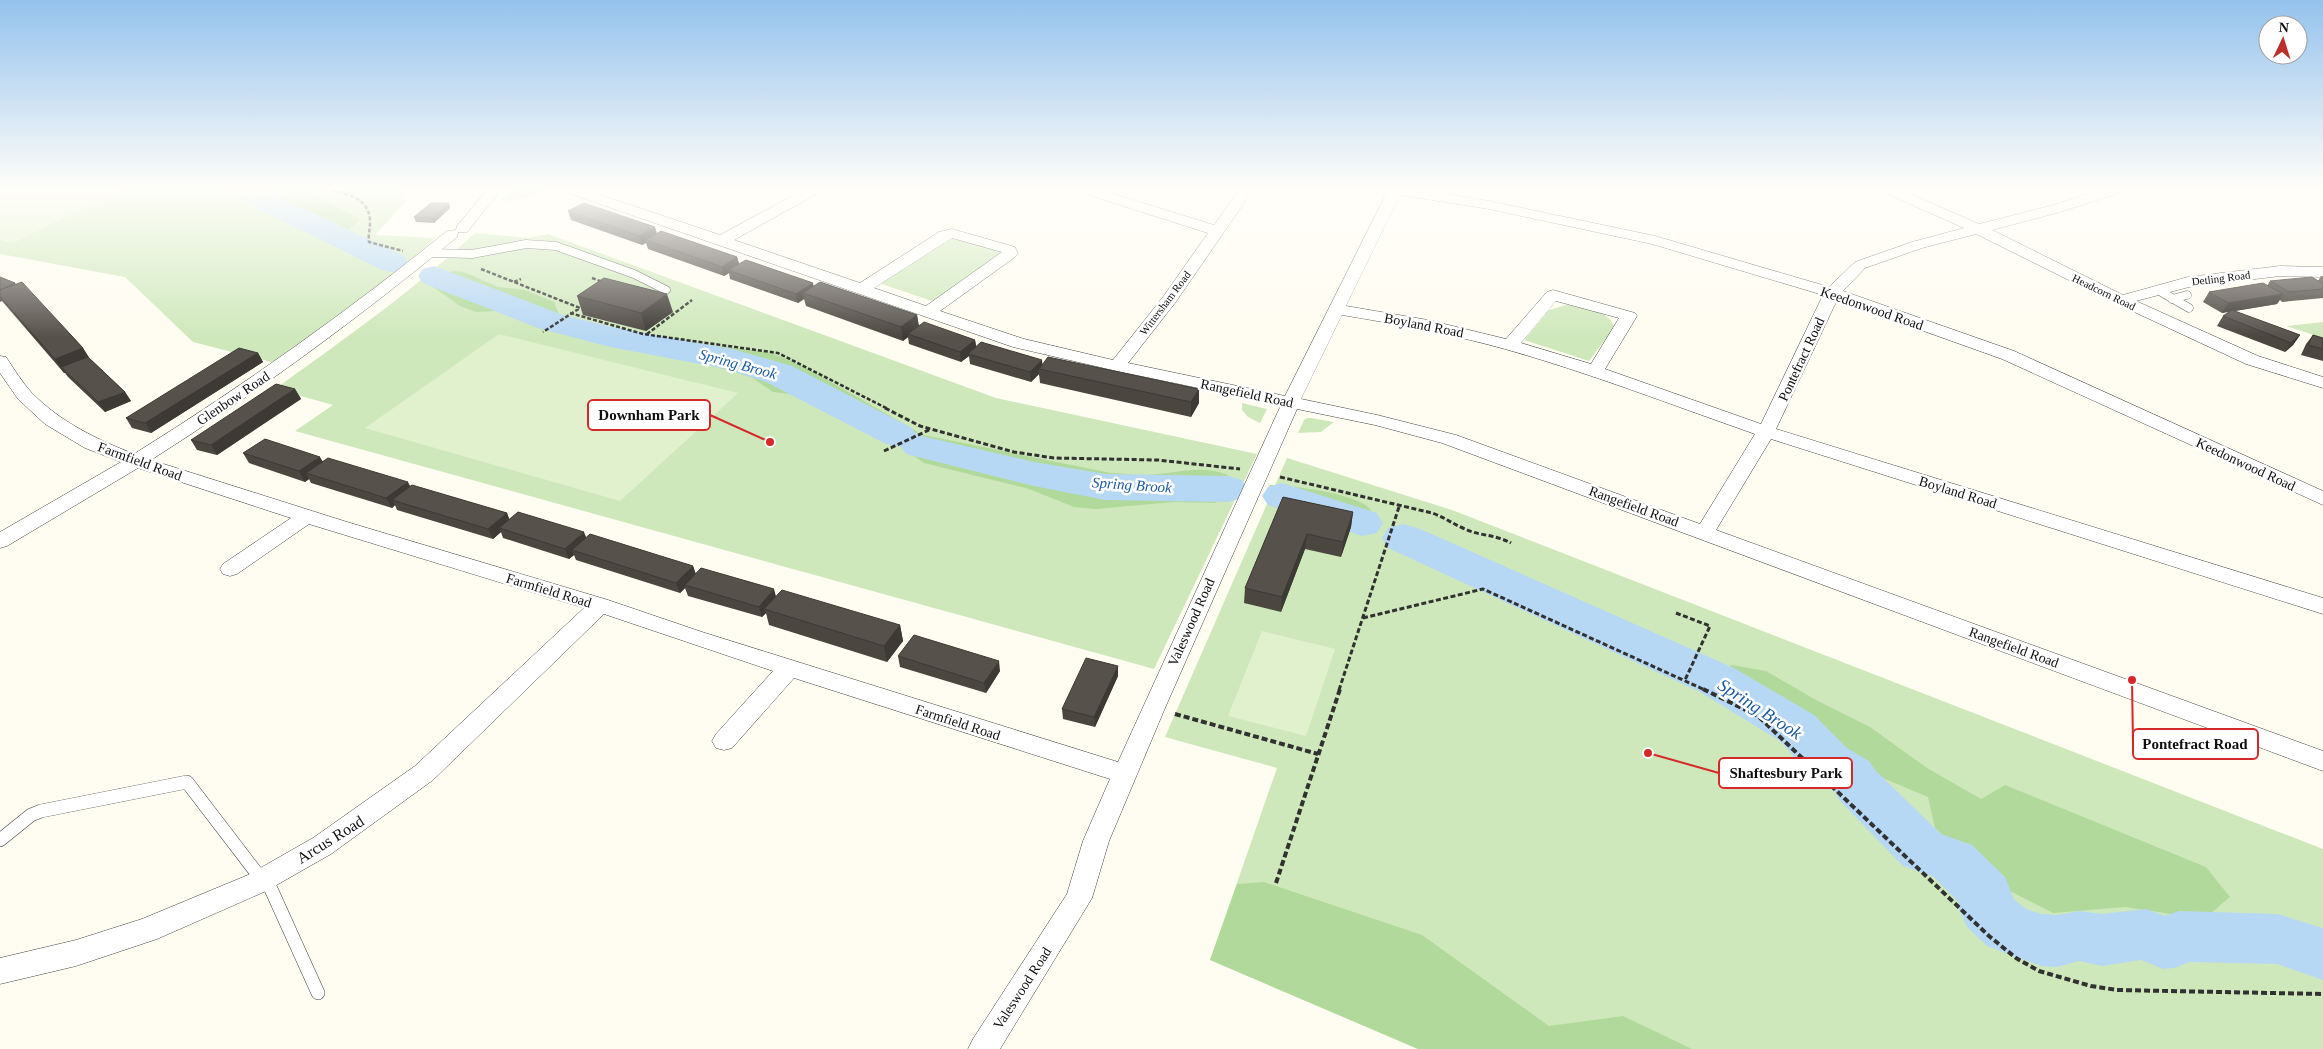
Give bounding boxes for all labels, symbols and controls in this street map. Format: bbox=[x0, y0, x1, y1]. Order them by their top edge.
north arrow bbox=[2258, 15, 2308, 65]
text: N bbox=[2278, 20, 2289, 35]
street label: Wittersham Road bbox=[1137, 268, 1193, 337]
street label: Detling Road bbox=[2191, 268, 2251, 288]
street label: Headcorn Road bbox=[2070, 272, 2138, 313]
street label: Keedonwood Road bbox=[1818, 284, 1925, 333]
street label: Boyland Road bbox=[1383, 310, 1465, 341]
street label: Pontefract Road bbox=[1776, 315, 1827, 403]
water label: Spring Brook bbox=[697, 346, 779, 382]
street label: Glenbow Road bbox=[194, 369, 272, 428]
street label: Rangefield Road bbox=[1199, 376, 1295, 411]
callout: Downham Park bbox=[588, 400, 710, 430]
text: Downham Park bbox=[598, 407, 700, 423]
street label: Keedonwood Road bbox=[2194, 435, 2298, 494]
street label: Farmfield Road bbox=[96, 439, 184, 484]
water label: Spring Brook bbox=[1092, 474, 1173, 496]
street label: Boyland Road bbox=[1917, 474, 1999, 511]
street label: Rangefield Road bbox=[1587, 483, 1681, 530]
street label: Farmfield Road bbox=[504, 570, 593, 611]
street label: Valeswood Road bbox=[1165, 576, 1218, 668]
street label: Rangefield Road bbox=[1967, 624, 2061, 671]
water label: Spring Brook bbox=[1714, 675, 1806, 744]
street label: Farmfield Road bbox=[914, 702, 1002, 743]
callout: Pontefract Road bbox=[2133, 729, 2258, 759]
text: Pontefract Road bbox=[2142, 736, 2248, 752]
callout: Shaftesbury Park bbox=[1719, 758, 1852, 788]
text: Shaftesbury Park bbox=[1730, 765, 1843, 781]
street label: Arcus Road bbox=[294, 812, 367, 867]
street label: Valeswood Road bbox=[990, 945, 1054, 1032]

